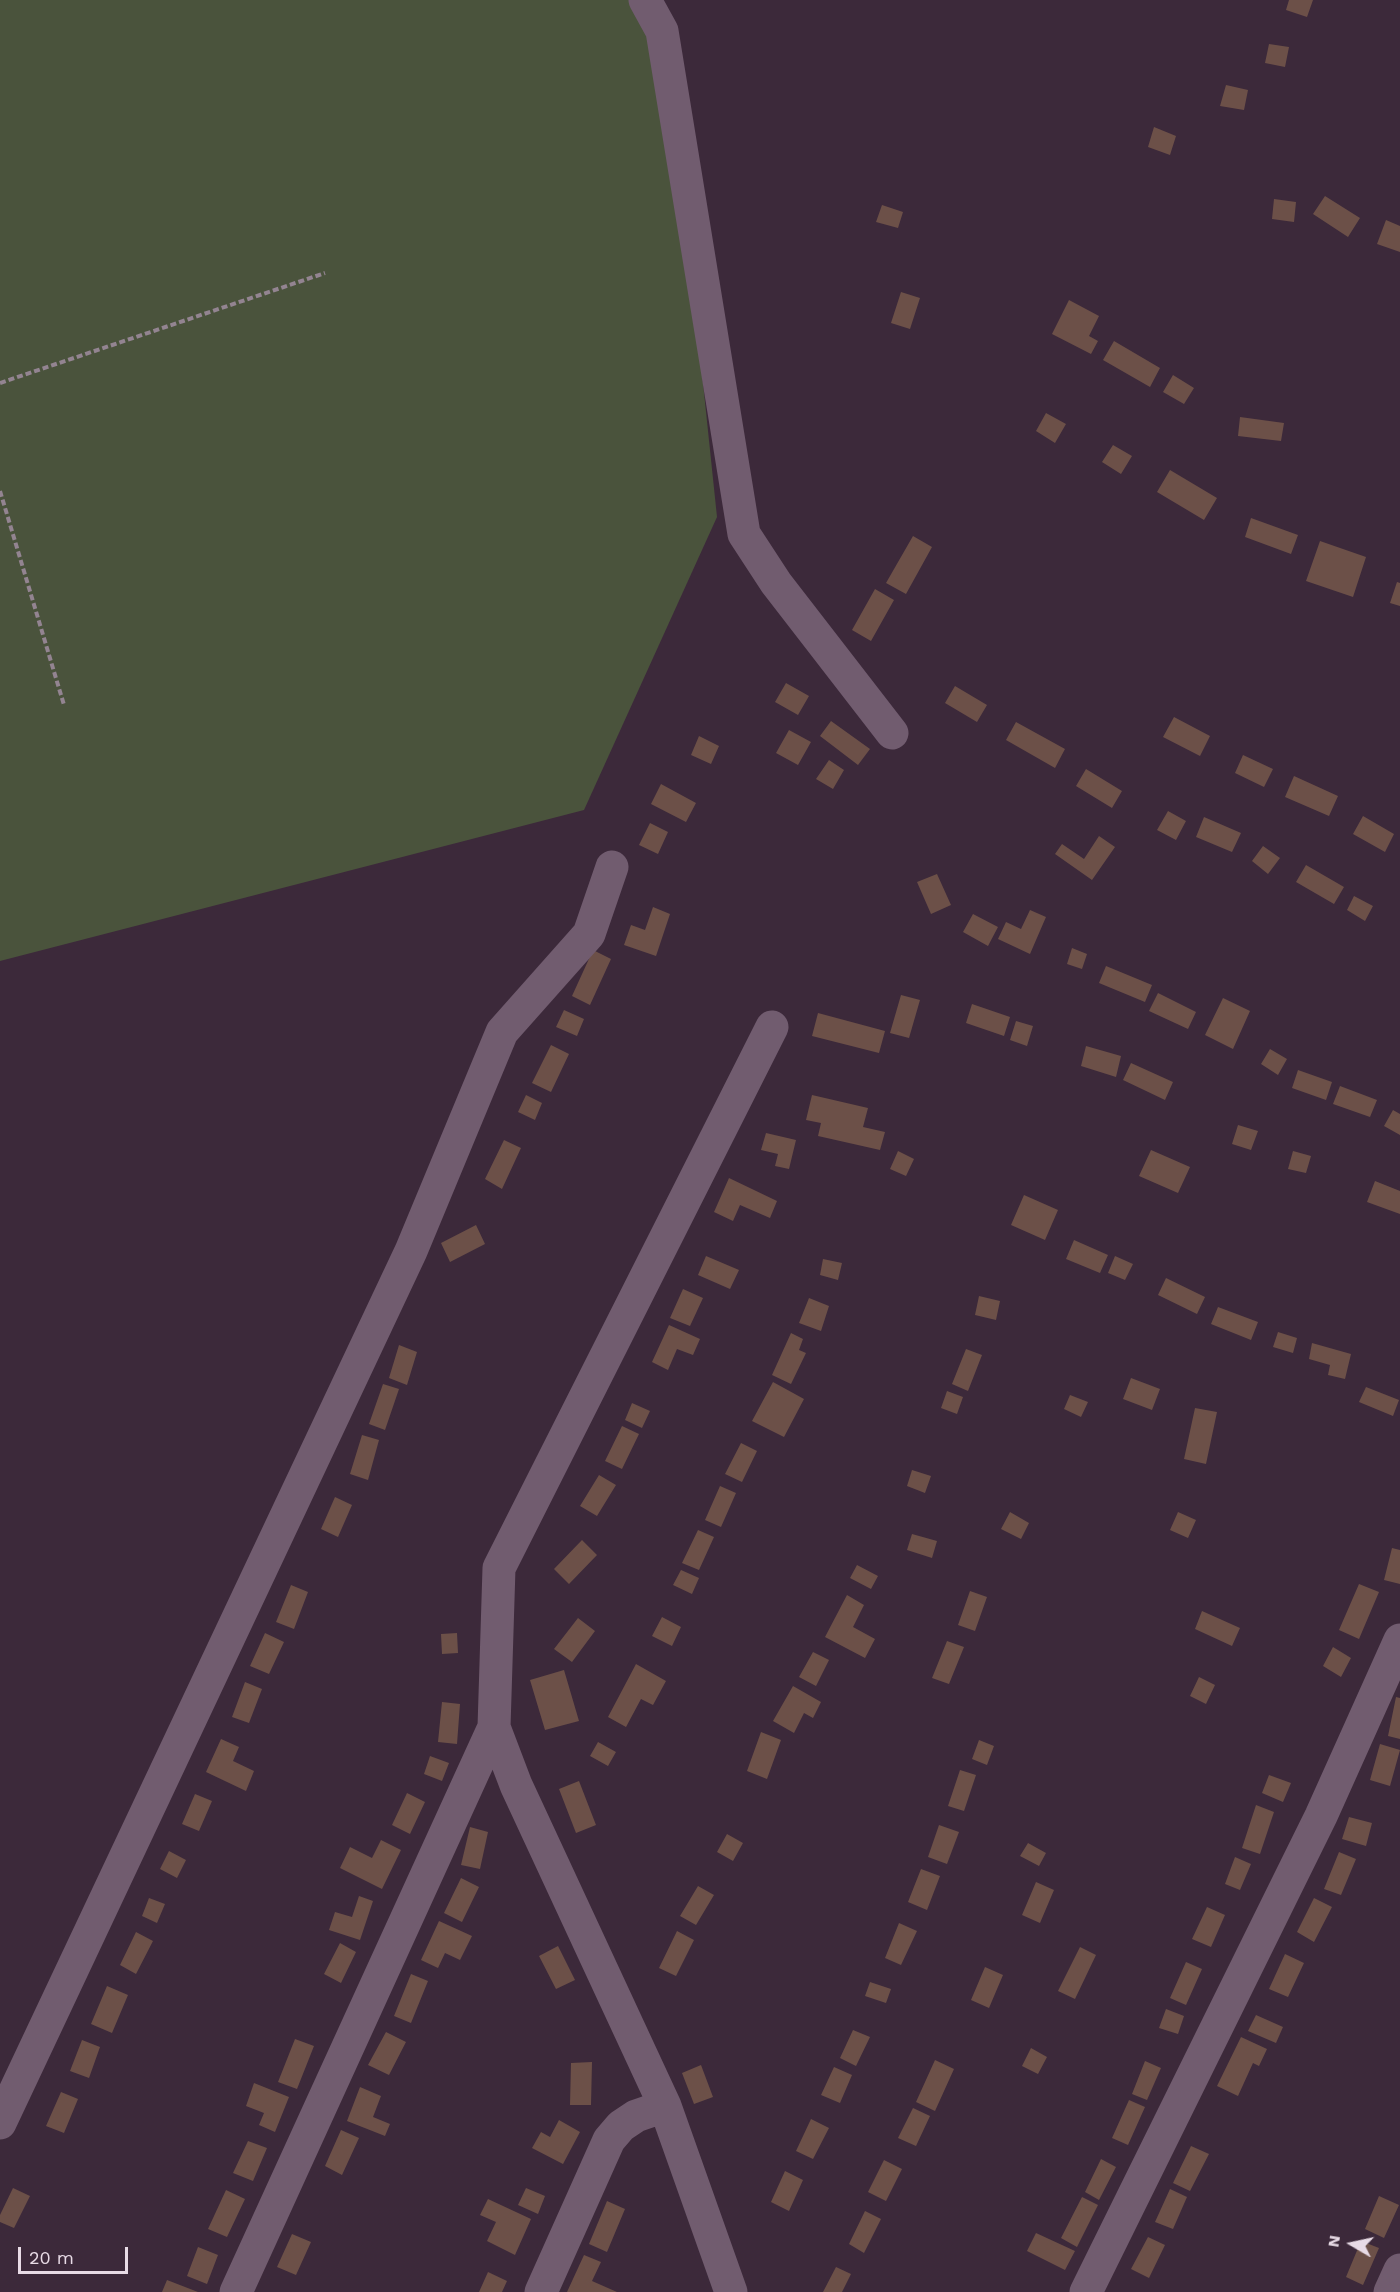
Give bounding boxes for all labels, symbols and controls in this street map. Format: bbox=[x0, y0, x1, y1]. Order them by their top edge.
north arrow bbox=[1322, 2214, 1382, 2274]
text: N bbox=[1323, 2234, 1344, 2248]
scale bar bbox=[21, 2235, 130, 2273]
text: 20 m bbox=[29, 2247, 74, 2268]

